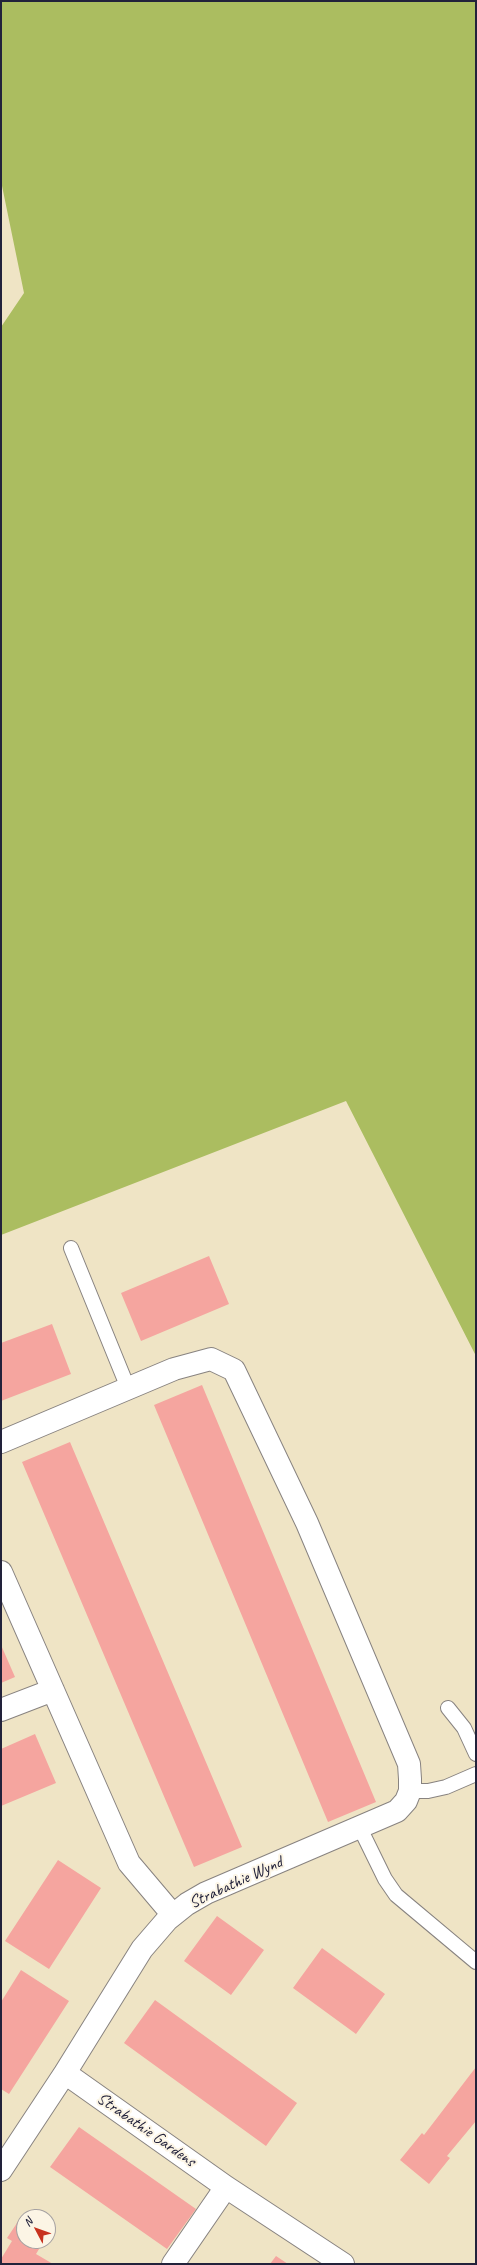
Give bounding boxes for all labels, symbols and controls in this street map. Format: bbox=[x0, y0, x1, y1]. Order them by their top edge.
street label: Strabathie Wynd bbox=[186, 1852, 286, 1914]
street label: Strabathie Gardens bbox=[93, 2088, 199, 2172]
north arrow bbox=[16, 2209, 56, 2249]
text: N bbox=[20, 2215, 35, 2229]

